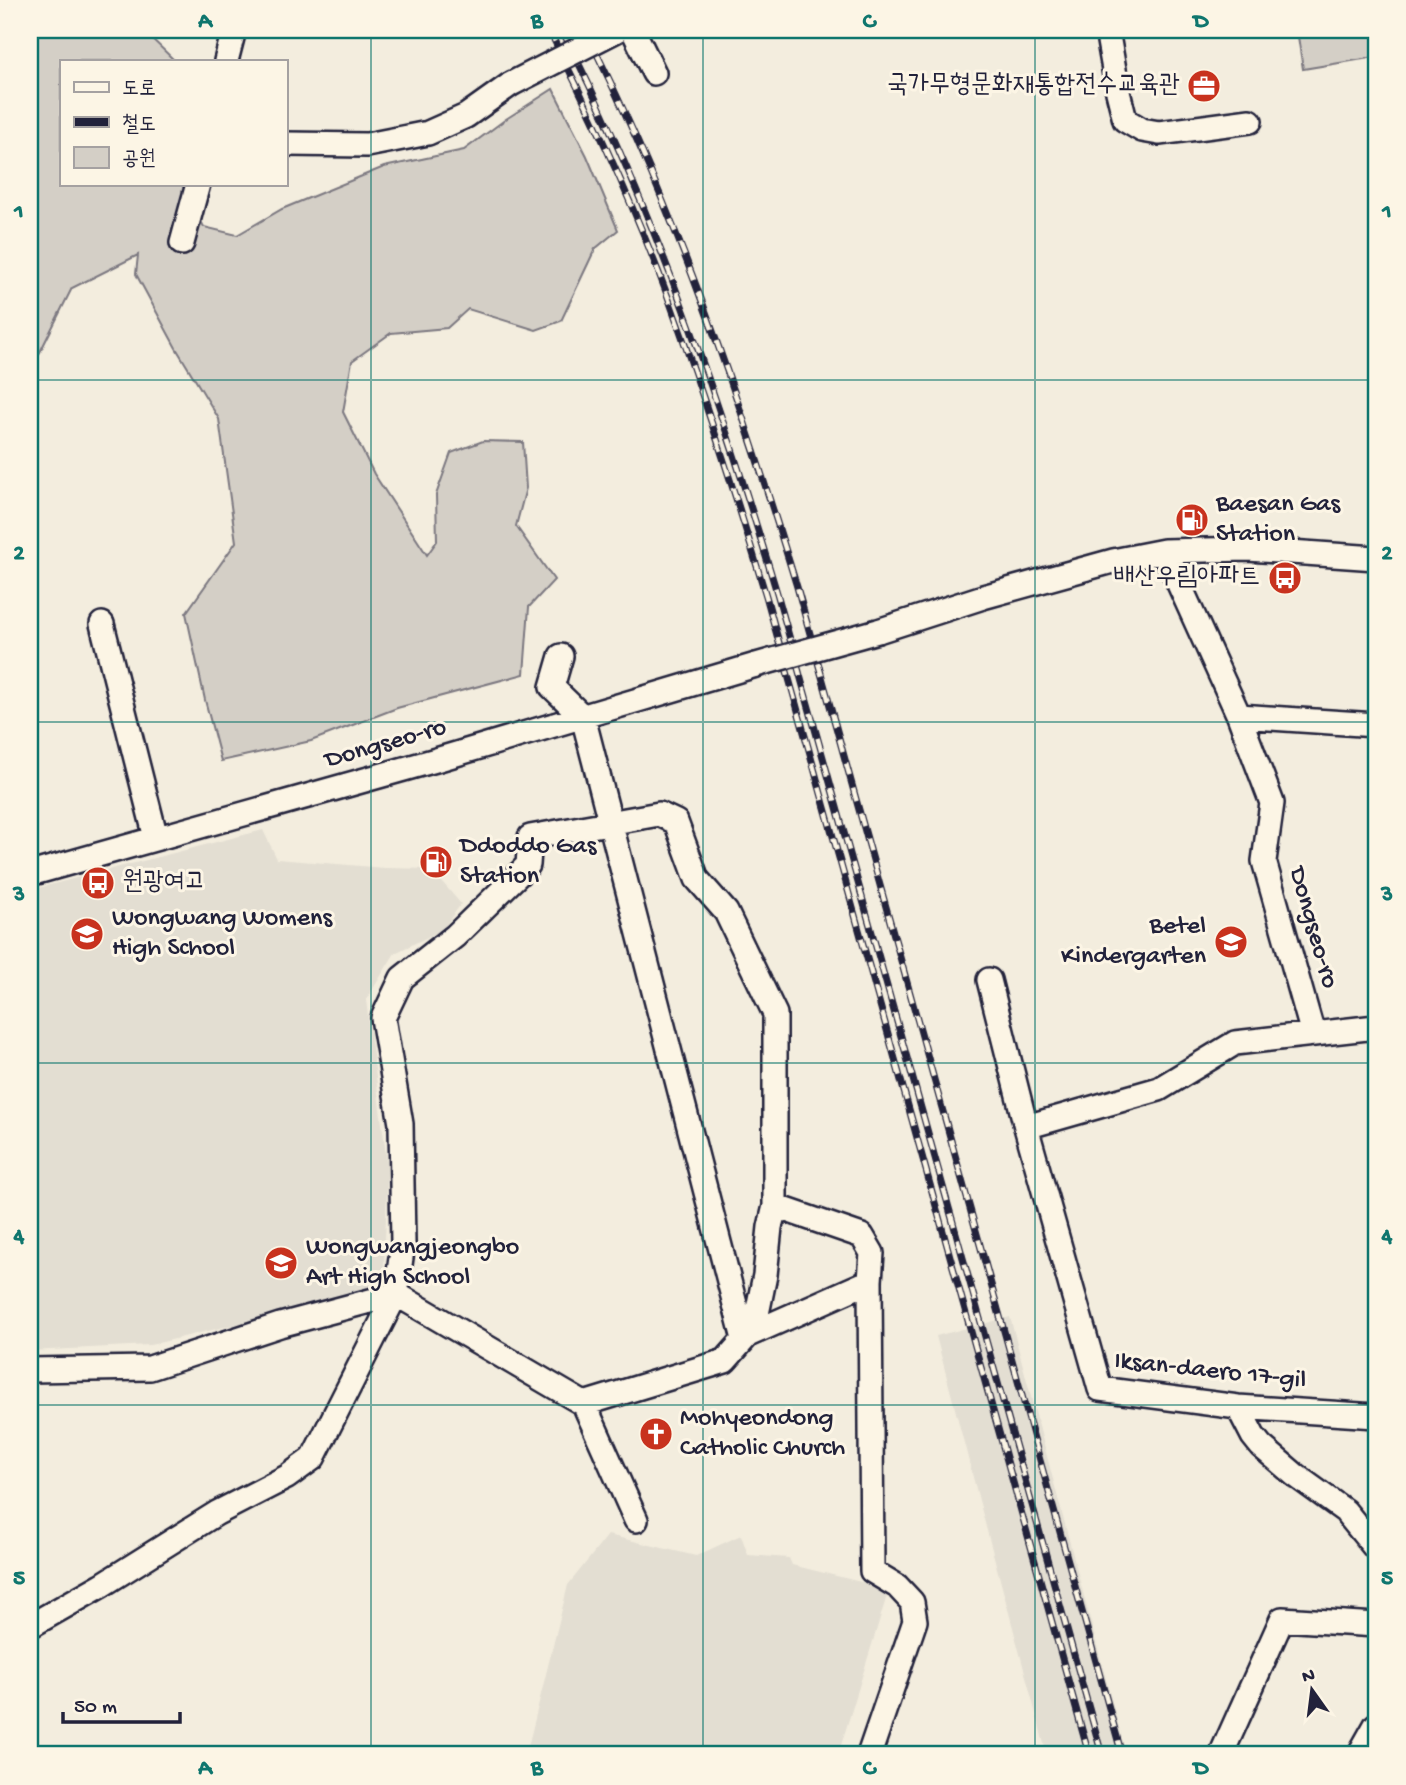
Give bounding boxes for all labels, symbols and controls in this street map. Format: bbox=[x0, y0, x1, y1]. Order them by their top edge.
text: A bbox=[197, 9, 213, 36]
text: B bbox=[530, 9, 544, 36]
text: C bbox=[863, 9, 878, 36]
text: D bbox=[1192, 9, 1210, 36]
legend bbox=[60, 60, 287, 186]
office icon: 국가무형문화재통합전수교육관 bbox=[1185, 67, 1223, 105]
place label: 국가무형문화재통합전수교육관 bbox=[887, 71, 1180, 102]
text: 도로 bbox=[122, 78, 156, 103]
text: 철도 bbox=[122, 113, 156, 139]
text: 공원 bbox=[122, 148, 156, 173]
text: 1 bbox=[13, 199, 24, 226]
text: 1 bbox=[1381, 199, 1392, 226]
place label: Baesan Gas Station bbox=[1215, 490, 1341, 551]
fuel station icon: Baesan Gas Station bbox=[1173, 501, 1211, 539]
text: 2 bbox=[13, 541, 25, 568]
text: 2 bbox=[1381, 541, 1393, 568]
bus stop icon: 배산우림아파트 bbox=[1266, 559, 1304, 597]
place label: 배산우림아파트 bbox=[1114, 563, 1260, 594]
street label: Dongseo-ro bbox=[320, 713, 450, 778]
place label: Ddoddo Gas Station bbox=[458, 832, 598, 893]
fuel station icon: Ddoddo Gas Station bbox=[417, 843, 455, 881]
street label: Dongseo-ro bbox=[1279, 862, 1344, 992]
bus stop icon: 원광여고 bbox=[79, 864, 117, 902]
place label: 원광여고 bbox=[122, 868, 206, 899]
text: 3 bbox=[12, 882, 25, 909]
text: 3 bbox=[1380, 882, 1393, 909]
place label: Wongwang Womens High School bbox=[112, 904, 333, 965]
place label: Betel Kindergarten bbox=[1061, 912, 1207, 973]
school or university icon: Wongwang Womens High School bbox=[68, 915, 106, 953]
school or university icon: Betel Kindergarten bbox=[1212, 923, 1250, 961]
text: 4 bbox=[13, 1224, 25, 1251]
text: 4 bbox=[1381, 1224, 1393, 1251]
place label: Wongwangjeongbo Art High School bbox=[306, 1233, 519, 1294]
school or university icon: Wongwangjeongbo Art High School bbox=[262, 1244, 300, 1282]
street label: Iksan-daero 17-gil bbox=[1113, 1347, 1307, 1397]
place label: Mohyeondong Catholic Church bbox=[680, 1404, 845, 1465]
church icon: Mohyeondong Catholic Church bbox=[637, 1415, 675, 1453]
text: 5 bbox=[13, 1566, 25, 1593]
text: 5 bbox=[1381, 1566, 1393, 1593]
north arrow bbox=[1276, 1656, 1346, 1726]
text: N bbox=[1300, 1664, 1318, 1690]
scale bar bbox=[63, 1680, 180, 1724]
text: 50 m bbox=[74, 1696, 117, 1721]
text: A bbox=[197, 1756, 213, 1783]
text: B bbox=[530, 1756, 544, 1783]
text: C bbox=[863, 1756, 878, 1783]
text: D bbox=[1192, 1756, 1210, 1783]

